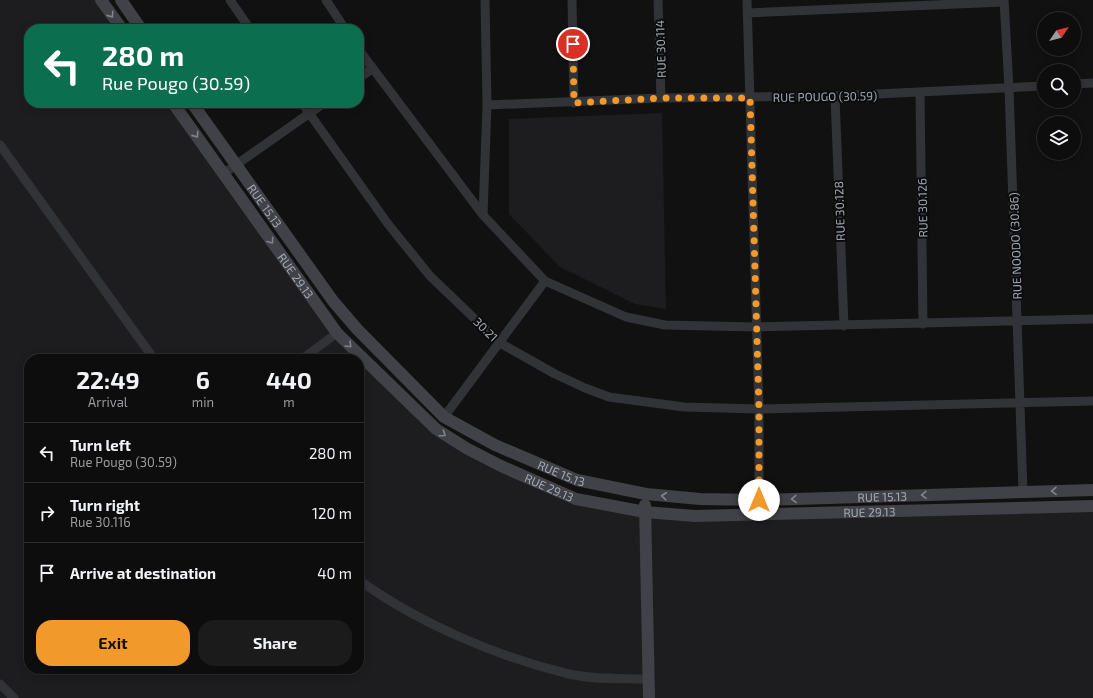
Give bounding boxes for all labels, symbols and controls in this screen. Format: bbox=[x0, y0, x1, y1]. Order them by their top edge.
one-way arrow bbox=[106, 10, 113, 17]
north arrow bbox=[1037, 12, 1081, 56]
map controls bbox=[1037, 12, 1081, 160]
street label: RUE 30.114 bbox=[652, 20, 668, 78]
pin bbox=[556, 27, 590, 61]
icon: arrive bbox=[562, 33, 584, 55]
text: 280 m bbox=[102, 38, 184, 72]
icon: left bbox=[36, 40, 88, 92]
button: search bbox=[1037, 64, 1081, 108]
text: Rue Pougo (30.59) bbox=[102, 72, 250, 94]
street label: RUE POUGO (30.59) bbox=[773, 88, 877, 104]
button: layers bbox=[1037, 116, 1081, 160]
one-way arrow bbox=[191, 131, 199, 138]
street label: RUE 30.126 bbox=[914, 178, 930, 238]
street label: RUE 15.13 bbox=[245, 181, 285, 230]
street label: RUE 30.128 bbox=[831, 181, 847, 241]
street label: RUE NOODO (30.86) bbox=[1006, 192, 1024, 300]
one-way arrow bbox=[266, 236, 273, 243]
street label: RUE 29.13 bbox=[275, 250, 317, 301]
street label: 30.21 bbox=[471, 314, 501, 344]
one-way arrow bbox=[344, 340, 352, 347]
text: 22:49 bbox=[76, 365, 140, 394]
text: 6 bbox=[196, 365, 210, 394]
text: 440 bbox=[266, 365, 312, 394]
text: Arrival bbox=[88, 394, 128, 410]
text: min bbox=[192, 394, 214, 410]
text: m bbox=[283, 394, 295, 410]
one-way arrow bbox=[439, 429, 446, 436]
text: Turn left bbox=[70, 436, 131, 454]
icon: left bbox=[36, 442, 58, 464]
text: 280 m bbox=[309, 444, 352, 462]
text: Rue Pougo (30.59) bbox=[70, 454, 177, 470]
street label: RUE 15.13 bbox=[536, 457, 586, 488]
street label: RUE 29.13 bbox=[523, 470, 576, 504]
position arrow bbox=[738, 479, 780, 521]
one-way arrow bbox=[1051, 487, 1057, 496]
street label: RUE 15.13 bbox=[857, 489, 907, 504]
one-way arrow bbox=[661, 491, 667, 500]
one-way arrow bbox=[921, 491, 927, 500]
one-way arrow bbox=[791, 495, 797, 504]
text: Turn right bbox=[70, 496, 140, 514]
icon: right bbox=[36, 502, 58, 524]
text: 120 m bbox=[312, 504, 352, 522]
street label: RUE 29.13 bbox=[843, 504, 896, 519]
text: Rue 30.116 bbox=[70, 514, 131, 530]
icon: arrive bbox=[36, 562, 58, 584]
text: Arrive at destination bbox=[70, 564, 216, 582]
text: 40 m bbox=[317, 564, 352, 582]
button: Exit bbox=[36, 620, 190, 666]
button: Share bbox=[198, 620, 352, 666]

